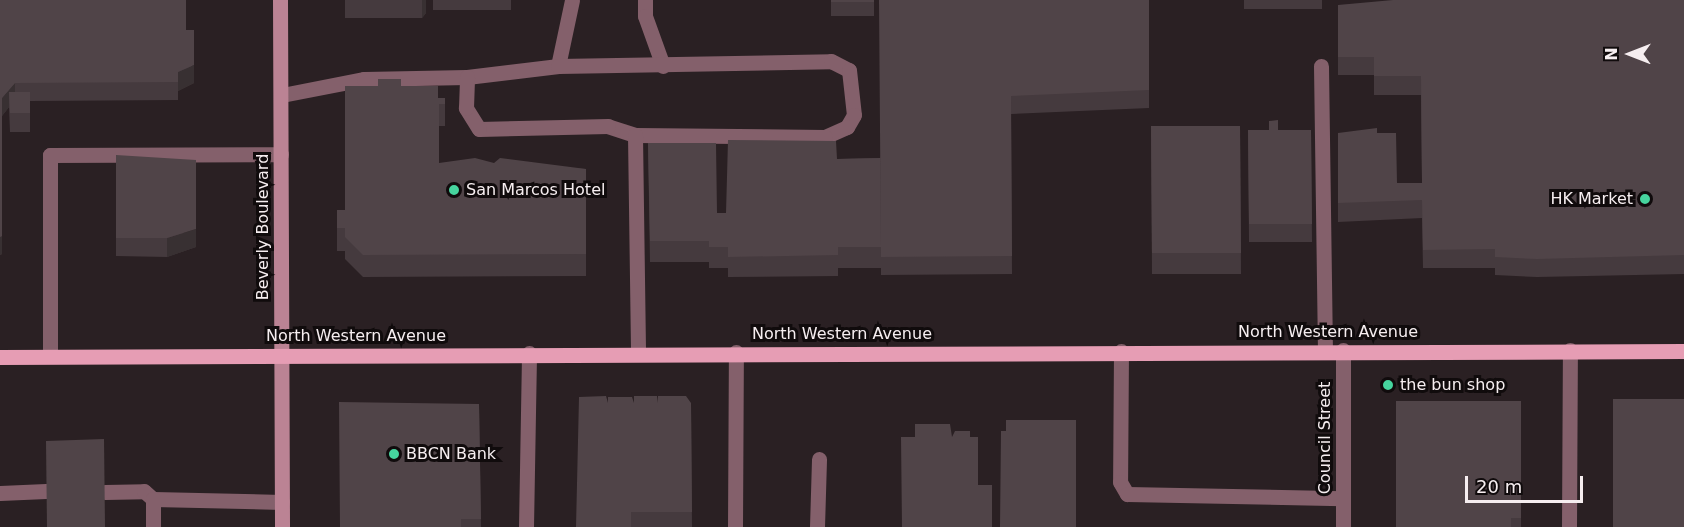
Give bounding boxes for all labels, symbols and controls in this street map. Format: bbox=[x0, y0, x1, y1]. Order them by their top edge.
north arrow bbox=[1600, 24, 1660, 84]
text: N bbox=[1602, 47, 1621, 61]
street label: Beverly Boulevard bbox=[253, 154, 273, 300]
place label: San Marcos Hotel bbox=[466, 180, 605, 200]
marker: San Marcos Hotel bbox=[447, 183, 461, 197]
place label: HK Market bbox=[1550, 189, 1633, 209]
marker: HK Market bbox=[1638, 192, 1652, 206]
street label: North Western Avenue bbox=[1238, 322, 1418, 342]
street label: North Western Avenue bbox=[752, 324, 932, 344]
street label: North Western Avenue bbox=[266, 326, 446, 346]
place label: the bun shop bbox=[1400, 375, 1505, 395]
marker: the bun shop bbox=[1381, 378, 1395, 392]
street label: Council Street bbox=[1315, 382, 1335, 494]
place label: BBCN Bank bbox=[406, 444, 496, 464]
marker: BBCN Bank bbox=[387, 447, 401, 461]
scale bar bbox=[1468, 464, 1586, 502]
text: 20 m bbox=[1476, 476, 1522, 497]

